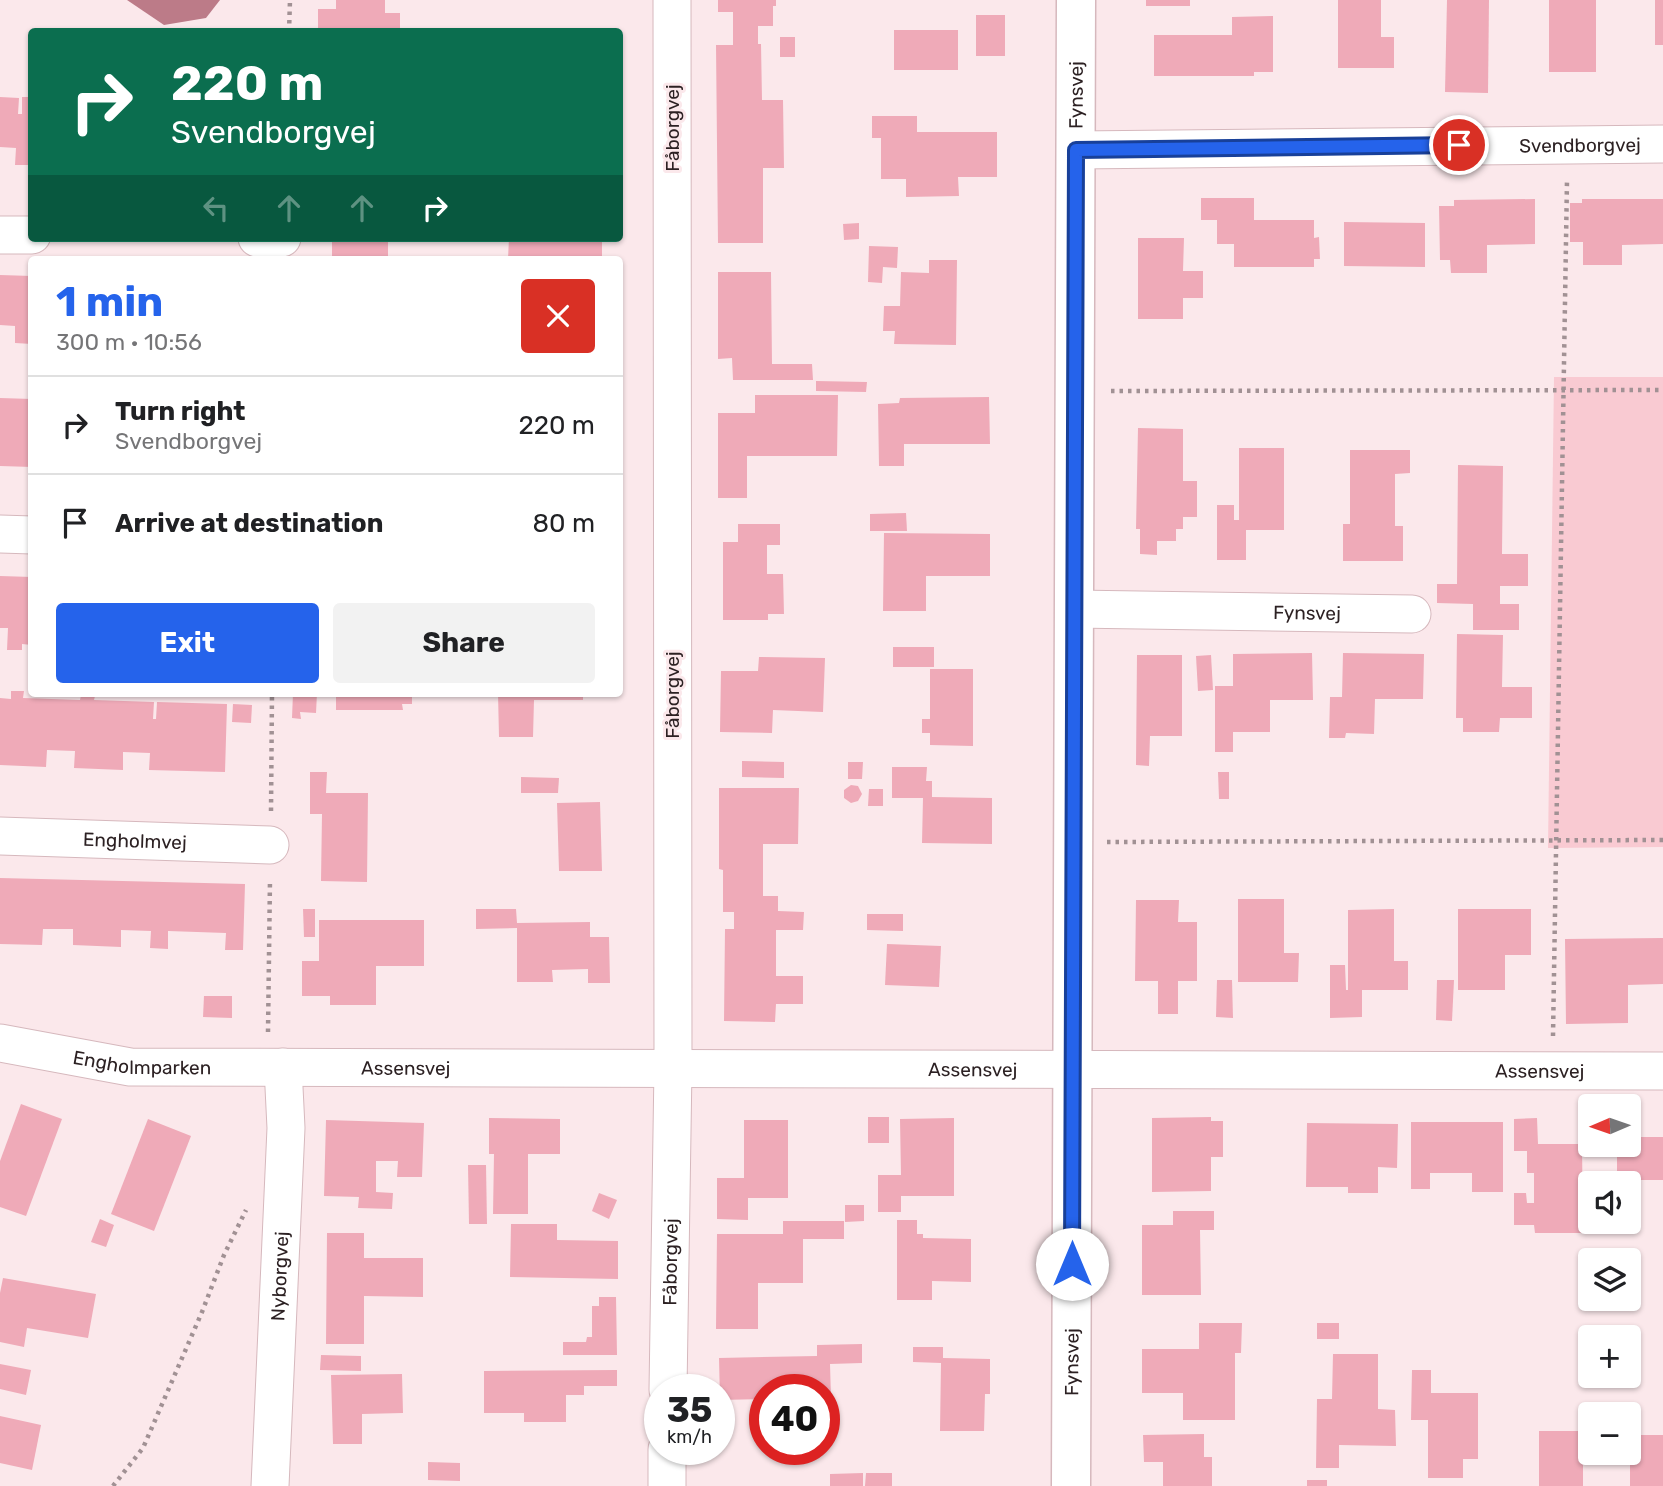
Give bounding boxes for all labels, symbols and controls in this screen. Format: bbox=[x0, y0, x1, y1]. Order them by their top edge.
text: 220 m bbox=[171, 54, 323, 112]
icon: right bbox=[56, 56, 147, 147]
street label: Fynsvej bbox=[1065, 61, 1088, 129]
street label: Fåborgvej bbox=[661, 84, 684, 172]
text: Svendborgvej bbox=[171, 113, 376, 151]
pin bbox=[1429, 115, 1489, 175]
icon: arrive bbox=[1440, 126, 1478, 164]
street label: Svendborgvej bbox=[1519, 133, 1641, 157]
icon: left bbox=[197, 189, 235, 227]
icon: ahead bbox=[270, 189, 308, 227]
icon: ahead bbox=[343, 189, 381, 227]
icon: right bbox=[416, 189, 454, 227]
text: 1 min bbox=[56, 277, 163, 327]
button: close bbox=[521, 279, 595, 353]
text: 300 m · 10:56 bbox=[56, 328, 202, 356]
text: Turn right bbox=[115, 396, 245, 427]
icon: right bbox=[56, 406, 94, 444]
text: 220 m bbox=[518, 410, 595, 441]
text: Svendborgvej bbox=[115, 427, 262, 455]
icon: arrive bbox=[56, 504, 94, 542]
text: Arrive at destination bbox=[115, 508, 383, 539]
text: 80 m bbox=[532, 508, 595, 539]
street label: Fynsvej bbox=[1273, 601, 1341, 625]
button: Exit bbox=[56, 603, 319, 683]
button: Share bbox=[333, 603, 595, 683]
street label: Fåborgvej bbox=[661, 651, 684, 739]
street label: Engholmvej bbox=[83, 828, 187, 854]
street label: Engholmparken bbox=[71, 1046, 211, 1079]
street label: Assensvej bbox=[361, 1057, 450, 1080]
street label: Assensvej bbox=[928, 1058, 1017, 1081]
street label: Assensvej bbox=[1495, 1060, 1584, 1083]
north arrow bbox=[1578, 1094, 1642, 1157]
map controls bbox=[1578, 1094, 1641, 1465]
button: sound bbox=[1578, 1171, 1641, 1234]
street label: Fåborgvej bbox=[658, 1218, 683, 1306]
position arrow bbox=[1035, 1227, 1109, 1301]
street label: Nyborgvej bbox=[266, 1231, 293, 1322]
button: layers bbox=[1578, 1248, 1641, 1311]
button: + bbox=[1578, 1325, 1641, 1388]
street label: Fynsvej bbox=[1060, 1328, 1084, 1396]
speed limit sign: 40 bbox=[749, 1374, 840, 1465]
text: 35 bbox=[667, 1389, 712, 1431]
button: − bbox=[1578, 1402, 1641, 1465]
text: km/h bbox=[667, 1426, 712, 1448]

